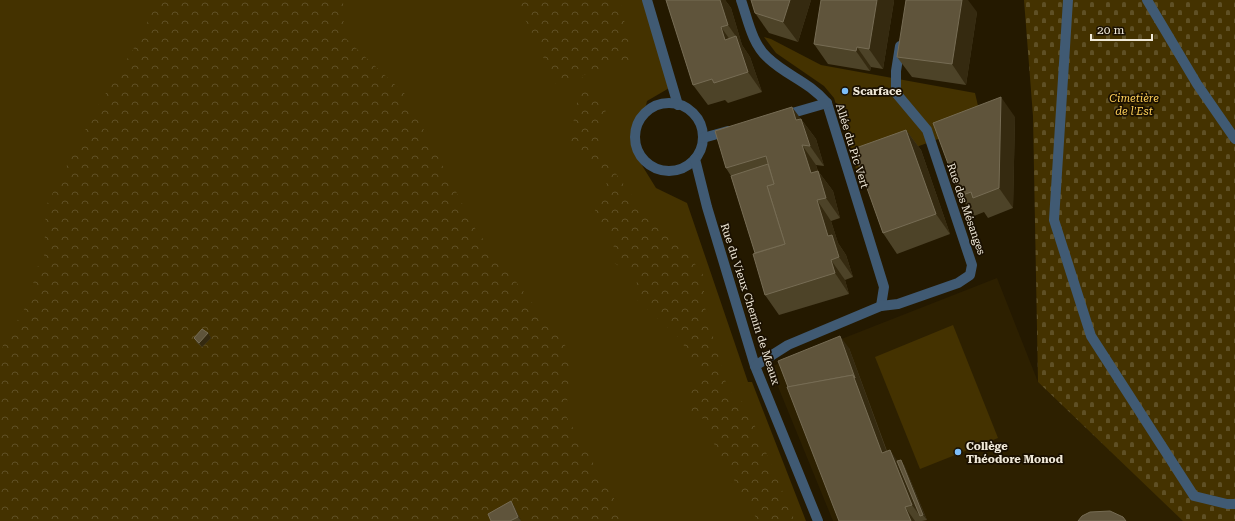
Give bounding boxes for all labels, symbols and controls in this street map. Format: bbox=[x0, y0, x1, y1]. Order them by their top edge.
scale bar bbox=[1091, 16, 1152, 42]
text: 20 m bbox=[1097, 23, 1124, 37]
place label: Scarface bbox=[853, 85, 902, 98]
marker: Scarface bbox=[840, 86, 850, 96]
park label: Cimetière de l'Est bbox=[1109, 92, 1159, 118]
street label: Allée du Pic Vert bbox=[833, 102, 871, 190]
street label: Rue des Mésanges bbox=[944, 161, 988, 257]
street label: Rue du Vieux Chemin de Meaux bbox=[718, 222, 783, 387]
place label: Collège Théodore Monod bbox=[966, 440, 1064, 466]
marker: Collège Théodore Monod bbox=[953, 447, 963, 457]

